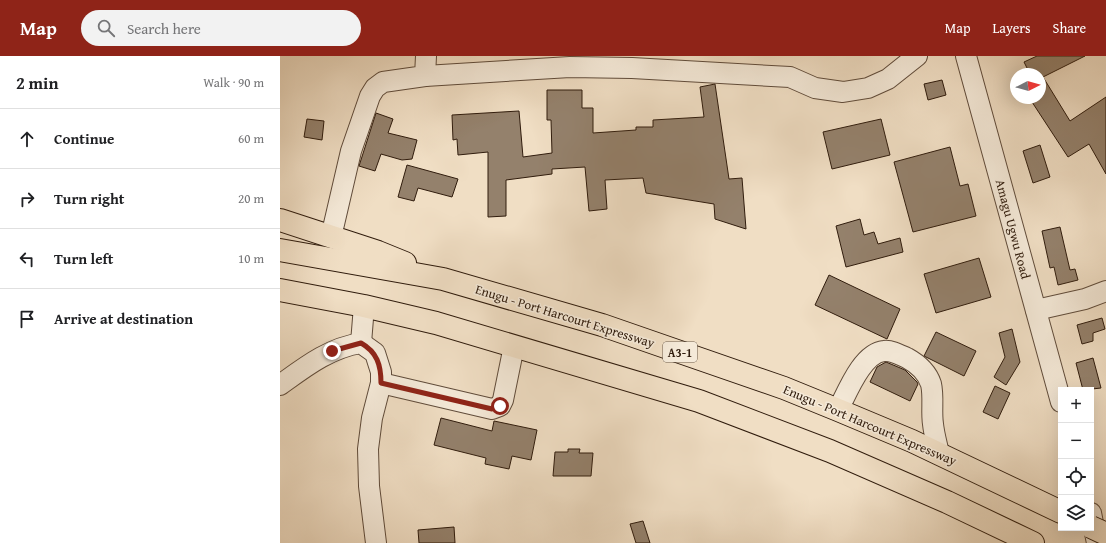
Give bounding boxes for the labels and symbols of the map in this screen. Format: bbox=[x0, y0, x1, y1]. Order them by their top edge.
north arrow bbox=[1010, 68, 1046, 104]
street label: Amagu Ugwu Road bbox=[991, 177, 1035, 281]
street label: Enugu - Port Harcourt Expressway bbox=[473, 280, 658, 353]
route end bbox=[323, 342, 341, 360]
road number: A3-1 bbox=[663, 342, 697, 362]
street label: Enugu - Port Harcourt Expressway bbox=[780, 380, 960, 470]
route start bbox=[491, 397, 509, 415]

